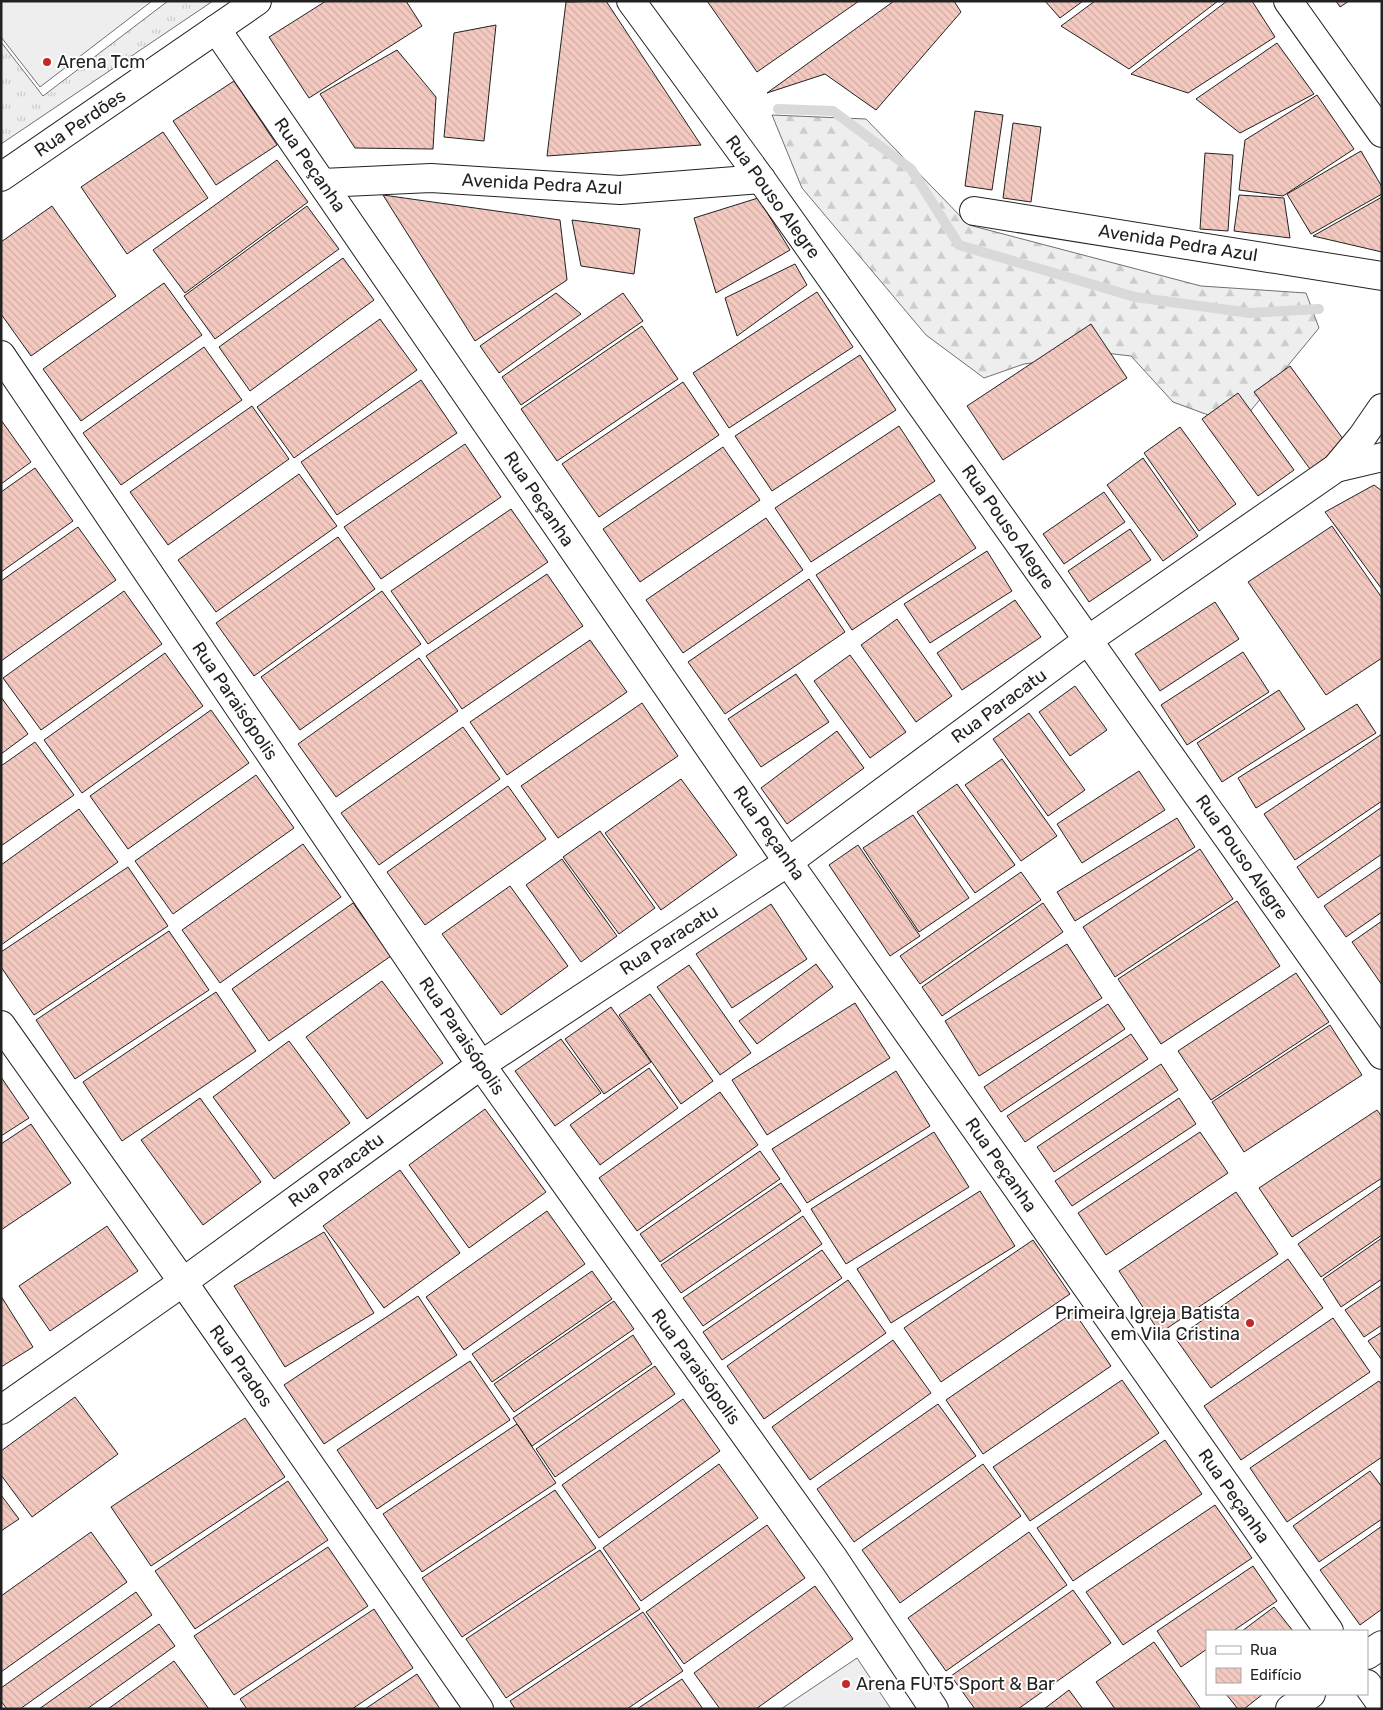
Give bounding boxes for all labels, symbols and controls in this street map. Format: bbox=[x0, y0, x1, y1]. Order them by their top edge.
place label: Arena Tcm bbox=[57, 51, 145, 73]
marker: Arena Tcm bbox=[41, 56, 53, 68]
street label: Rua Perdões bbox=[30, 84, 130, 162]
street label: Rua Peçanha bbox=[269, 114, 351, 216]
street label: Rua Pouso Alegre bbox=[721, 131, 825, 263]
street label: Avenida Pedra Azul bbox=[461, 169, 623, 199]
street label: Avenida Pedra Azul bbox=[1097, 220, 1259, 266]
street label: Rua Peçanha bbox=[499, 447, 579, 551]
street label: Rua Pouso Alegre bbox=[957, 460, 1059, 594]
street label: Rua Paraisópolis bbox=[187, 638, 283, 764]
street label: Rua Paracatu bbox=[947, 664, 1051, 748]
street label: Rua Peçanha bbox=[728, 782, 810, 884]
street label: Rua Pouso Alegre bbox=[1191, 790, 1293, 924]
street label: Rua Paracatu bbox=[616, 900, 722, 980]
street label: Rua Paraisópolis bbox=[414, 973, 510, 1099]
street label: Rua Peçanha bbox=[960, 1114, 1042, 1216]
street label: Rua Paracatu bbox=[284, 1128, 388, 1212]
place label: Primeira Igreja Batista em Vila Cristina bbox=[1055, 1302, 1240, 1345]
street label: Rua Paraisópolis bbox=[647, 1305, 745, 1429]
marker: Primeira Igreja Batista em Vila Cristina bbox=[1244, 1317, 1256, 1329]
street label: Rua Prados bbox=[205, 1321, 277, 1411]
street label: Rua Peçanha bbox=[1193, 1445, 1275, 1547]
legend bbox=[1206, 1630, 1368, 1695]
text: Rua bbox=[1250, 1641, 1277, 1659]
text: Edifício bbox=[1250, 1666, 1302, 1684]
place label: Arena FUT5 Sport & Bar bbox=[856, 1673, 1055, 1695]
marker: Arena FUT5 Sport & Bar bbox=[840, 1678, 852, 1690]

